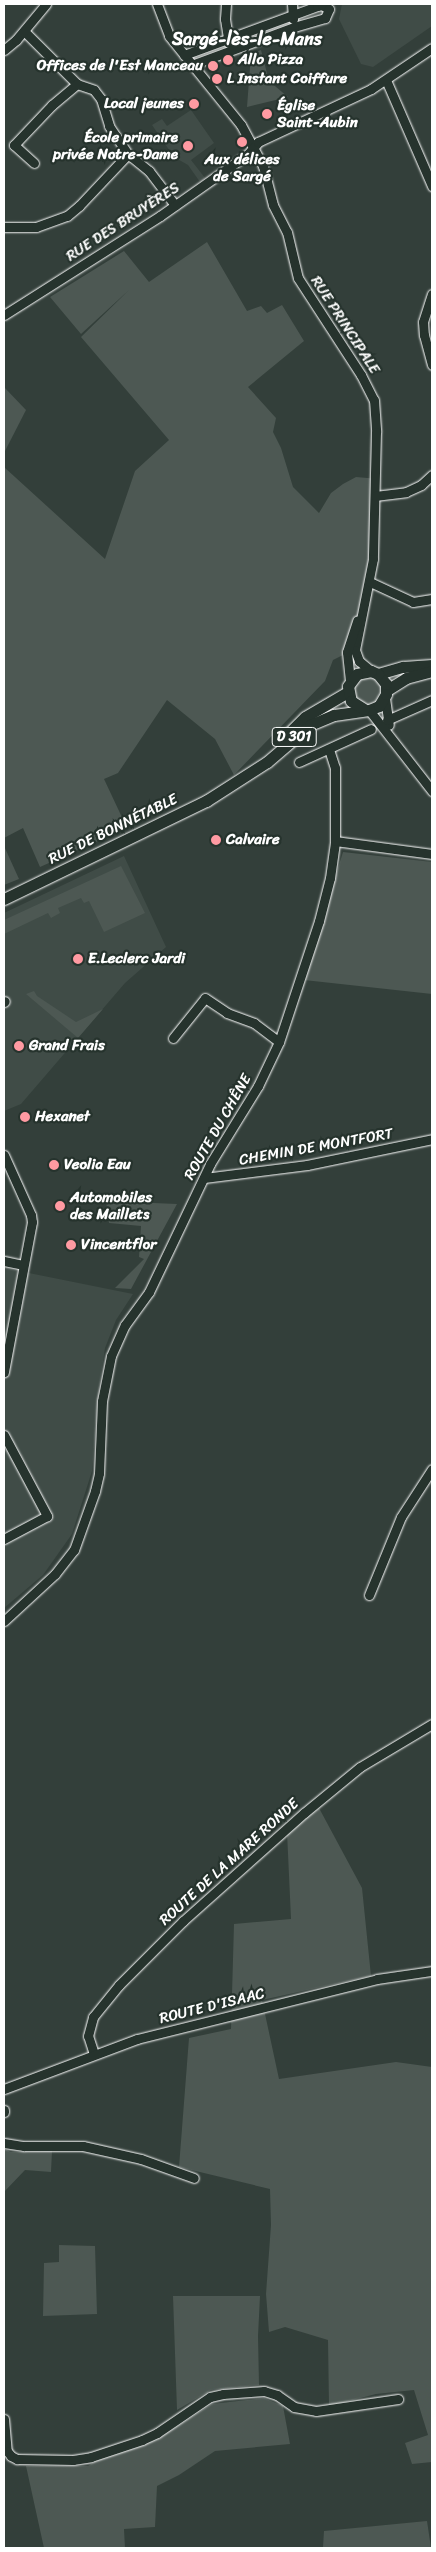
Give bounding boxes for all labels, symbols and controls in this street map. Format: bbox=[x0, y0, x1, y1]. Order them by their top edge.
district label: Sargé-lès-le-Mans bbox=[172, 28, 322, 50]
place label: Allo Pizza bbox=[238, 51, 303, 69]
marker: Allo Pizza bbox=[222, 54, 234, 66]
place label: Offices de l'Est Manceau bbox=[37, 57, 203, 75]
marker: Offices de l'Est Manceau bbox=[207, 60, 219, 72]
place label: L Instant Coiffure bbox=[227, 70, 347, 88]
marker: L Instant Coiffure bbox=[211, 73, 223, 85]
place label: Local jeunes bbox=[104, 95, 184, 113]
place label: Église Saint-Aubin bbox=[277, 96, 358, 131]
marker: Local jeunes bbox=[188, 98, 200, 110]
marker: Église Saint-Aubin bbox=[261, 108, 273, 120]
place label: École primaire privée Notre-Dame bbox=[52, 128, 178, 163]
marker: Aux délices de Sargé bbox=[236, 136, 248, 148]
marker: École primaire privée Notre-Dame bbox=[182, 140, 194, 152]
place label: Aux délices de Sargé bbox=[204, 150, 280, 185]
street label: RUE DES BRUYÈRES bbox=[62, 178, 184, 266]
street label: RUE PRINCIPALE bbox=[306, 272, 384, 378]
road number: D 301 bbox=[272, 726, 316, 749]
street label: RUE DE BONNÉTABLE bbox=[45, 790, 181, 868]
place label: Calvaire bbox=[226, 831, 280, 849]
marker: Calvaire bbox=[210, 834, 222, 846]
place label: E.Leclerc Jardi bbox=[88, 950, 185, 968]
marker: E.Leclerc Jardi bbox=[72, 953, 84, 965]
place label: Grand Frais bbox=[29, 1037, 105, 1055]
marker: Grand Frais bbox=[13, 1040, 25, 1052]
street label: ROUTE DU CHÊNE bbox=[181, 1071, 255, 1183]
place label: Hexanet bbox=[35, 1108, 90, 1126]
marker: Hexanet bbox=[19, 1111, 31, 1123]
street label: CHEMIN DE MONTFORT bbox=[238, 1125, 394, 1169]
place label: Veolia Eau bbox=[64, 1156, 131, 1174]
marker: Veolia Eau bbox=[48, 1159, 60, 1171]
place label: Automobiles des Maillets bbox=[70, 1188, 152, 1223]
marker: Automobiles des Maillets bbox=[54, 1200, 66, 1212]
place label: Vincentflor bbox=[81, 1236, 156, 1254]
marker: Vincentflor bbox=[65, 1239, 77, 1251]
street label: ROUTE DE LA MARE RONDE bbox=[156, 1795, 302, 1929]
street label: ROUTE D'ISAAC bbox=[158, 1984, 266, 2028]

